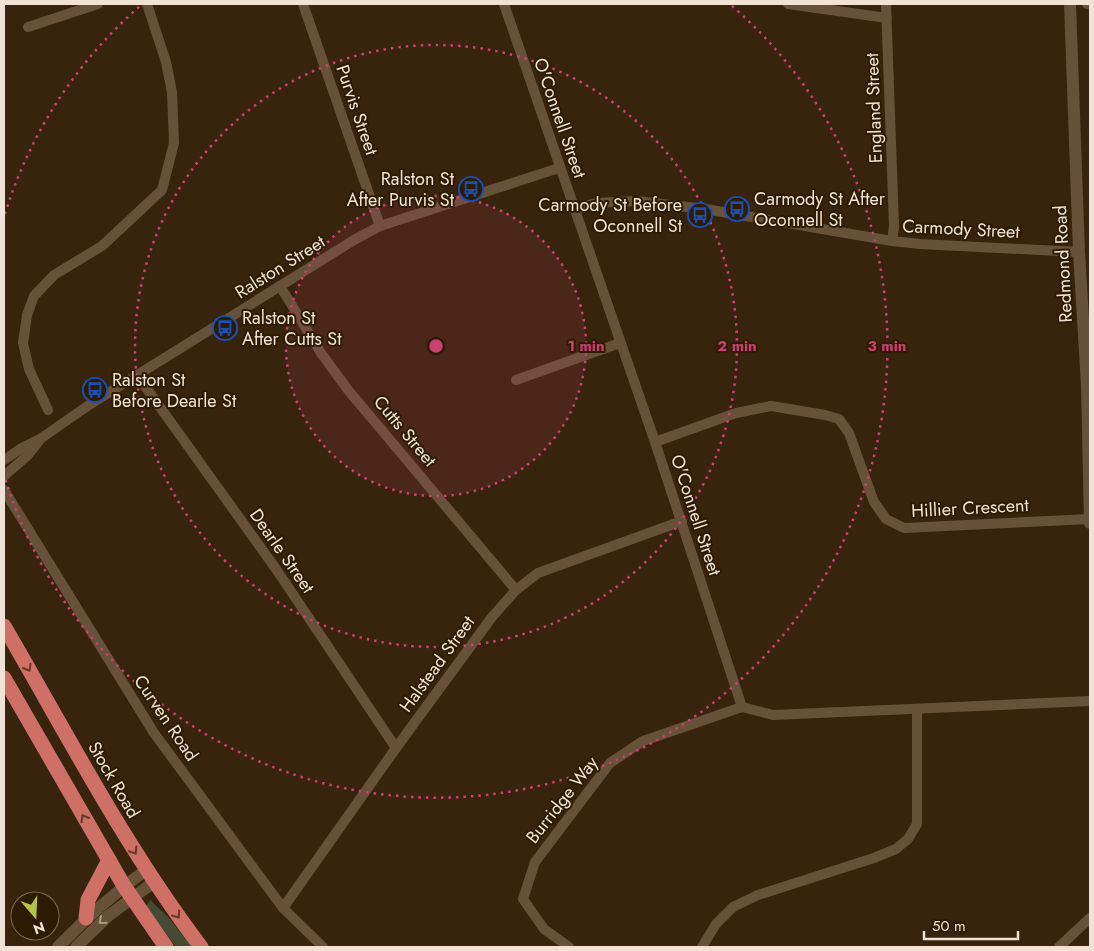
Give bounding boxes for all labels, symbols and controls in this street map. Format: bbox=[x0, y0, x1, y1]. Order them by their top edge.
street label: England Street bbox=[859, 52, 889, 164]
street label: O'Connell Street bbox=[527, 54, 593, 182]
street label: Purvis Street bbox=[329, 61, 385, 159]
place label: Ralston St After Purvis St bbox=[347, 166, 455, 213]
bus stop icon: Ralston St After Purvis St bbox=[458, 176, 484, 202]
place label: Carmody St After Oconnell St bbox=[754, 186, 886, 233]
place label: Carmody St Before Oconnell St bbox=[538, 192, 683, 239]
bus stop icon: Carmody St After Oconnell St bbox=[724, 196, 750, 222]
bus stop icon: Carmody St Before Oconnell St bbox=[687, 202, 713, 228]
street label: Redmond Road bbox=[1047, 205, 1079, 323]
street label: Carmody Street bbox=[902, 213, 1021, 245]
street label: Ralston Street bbox=[230, 229, 331, 305]
place label: Ralston St After Cutts St bbox=[242, 305, 342, 352]
bus stop icon: Ralston St After Cutts St bbox=[212, 315, 238, 341]
text: 1 min bbox=[567, 335, 605, 357]
text: 2 min bbox=[717, 335, 757, 357]
text: 3 min bbox=[868, 335, 906, 357]
centre of rings bbox=[427, 337, 445, 355]
place label: Ralston St Before Dearle St bbox=[112, 367, 237, 414]
bus stop icon: Ralston St Before Dearle St bbox=[82, 377, 108, 403]
street label: Cutts Street bbox=[367, 390, 443, 473]
street label: O'Connell Street bbox=[664, 451, 728, 579]
street label: Hillier Crescent bbox=[911, 492, 1030, 524]
street label: Dearle Street bbox=[243, 503, 321, 599]
street label: Halstead Street bbox=[393, 610, 481, 718]
one-way arrow bbox=[22, 663, 32, 672]
street label: Curven Road bbox=[128, 670, 204, 766]
street label: Stock Road bbox=[82, 737, 146, 823]
street label: Burridge Way bbox=[520, 751, 604, 849]
one-way arrow bbox=[81, 814, 91, 823]
one-way arrow bbox=[128, 845, 138, 854]
north arrow bbox=[10, 891, 60, 941]
scale bar bbox=[924, 908, 1018, 940]
one-way arrow bbox=[171, 909, 180, 919]
text: 50 m bbox=[932, 915, 966, 937]
one-way arrow bbox=[99, 916, 108, 924]
text: N bbox=[31, 917, 48, 940]

